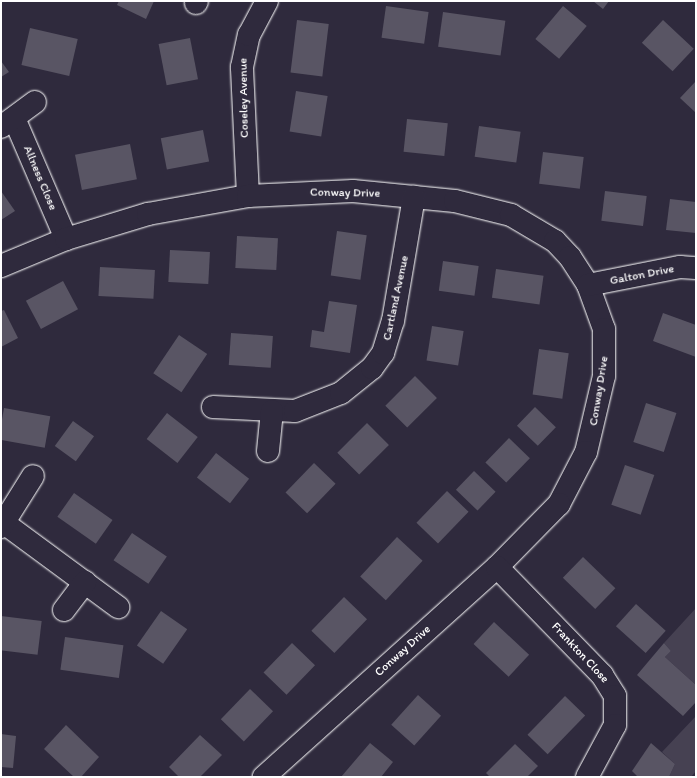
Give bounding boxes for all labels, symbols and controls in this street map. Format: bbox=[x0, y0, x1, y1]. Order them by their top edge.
street label: Coseley Avenue bbox=[236, 58, 252, 138]
street label: Allness Close bbox=[20, 144, 60, 212]
street label: Conway Drive bbox=[310, 185, 380, 201]
street label: Cartland Avenue bbox=[380, 254, 412, 342]
street label: Galton Drive bbox=[609, 262, 675, 288]
street label: Conway Drive bbox=[586, 355, 612, 427]
street label: Frankton Close bbox=[548, 620, 612, 686]
street label: Conway Drive bbox=[372, 622, 434, 680]

